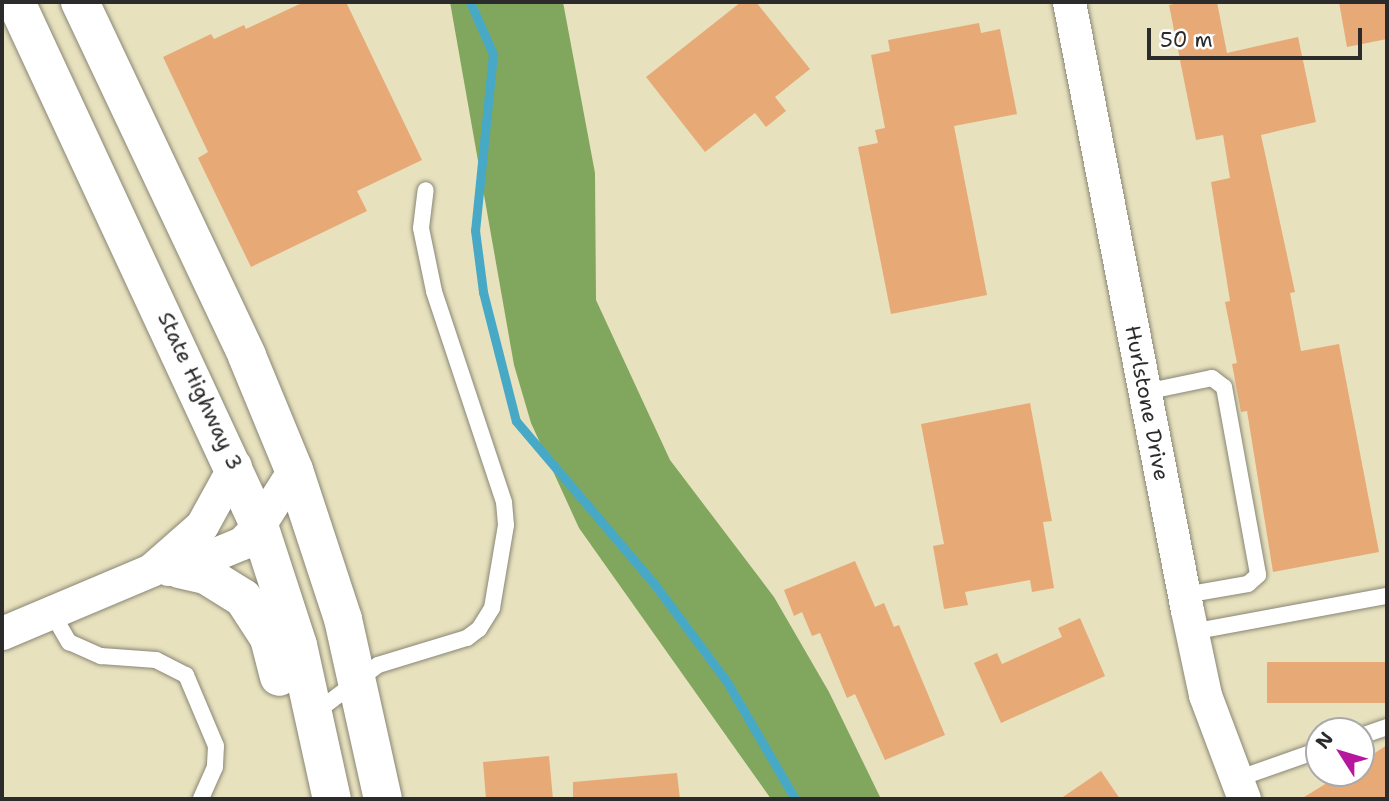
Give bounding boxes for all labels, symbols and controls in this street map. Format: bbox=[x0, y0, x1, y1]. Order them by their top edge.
scale bar bbox=[1151, 14, 1366, 58]
text: 50 m bbox=[1160, 26, 1213, 54]
street label: State Highway 3 bbox=[152, 308, 248, 474]
street label: Hurlstone Drive bbox=[1120, 323, 1174, 483]
north arrow bbox=[1305, 717, 1375, 787]
text: N bbox=[1310, 727, 1339, 754]

